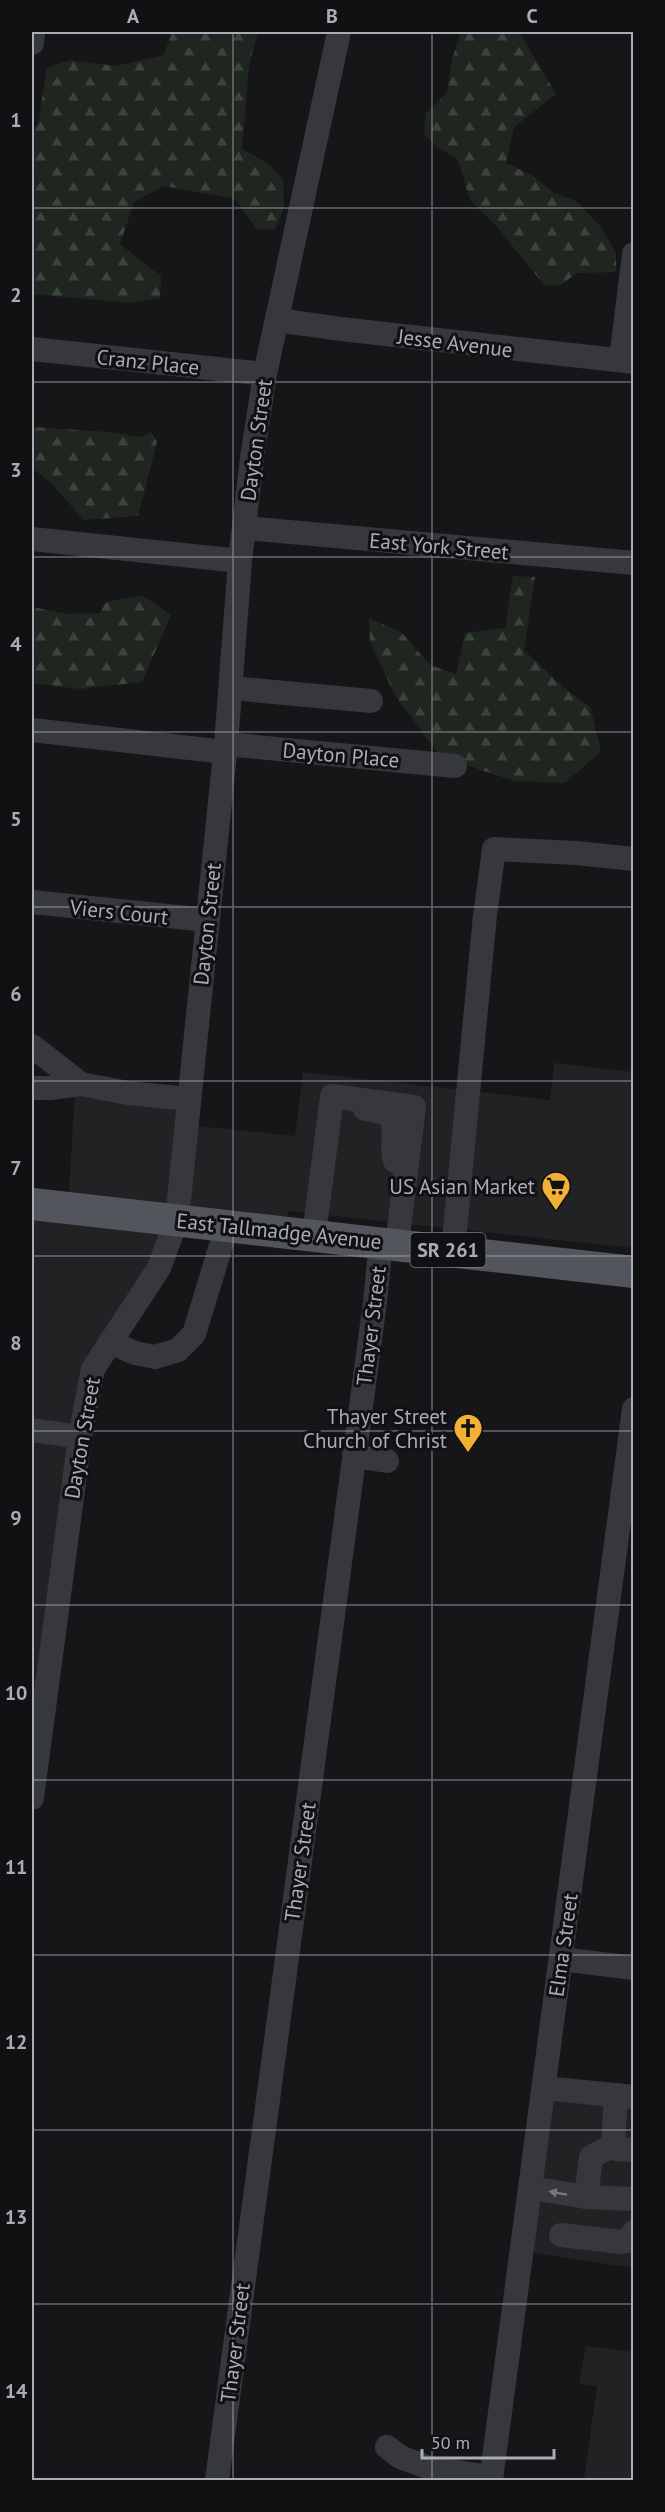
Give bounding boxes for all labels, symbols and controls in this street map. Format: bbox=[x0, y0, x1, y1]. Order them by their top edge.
text: A bbox=[127, 3, 140, 29]
text: B bbox=[326, 3, 338, 29]
text: C bbox=[526, 3, 538, 29]
text: 1 bbox=[10, 107, 22, 133]
text: 2 bbox=[10, 282, 22, 308]
street label: Jesse Avenue bbox=[395, 322, 514, 363]
street label: Cranz Place bbox=[95, 343, 201, 381]
street label: Dayton Street bbox=[234, 377, 278, 503]
text: 3 bbox=[10, 457, 22, 483]
street label: East York Street bbox=[368, 526, 510, 566]
text: 4 bbox=[10, 631, 22, 657]
street label: Dayton Place bbox=[281, 736, 401, 774]
text: 5 bbox=[10, 806, 22, 832]
street label: Dayton Street bbox=[187, 862, 227, 986]
street label: Viers Court bbox=[68, 893, 169, 931]
text: 6 bbox=[10, 981, 22, 1007]
text: 7 bbox=[10, 1155, 22, 1181]
supermarket icon: US Asian Market bbox=[540, 1170, 572, 1212]
place label: US Asian Market bbox=[389, 1173, 535, 1200]
street label: East Tallmadge Avenue bbox=[175, 1207, 383, 1255]
road number: SR 261 bbox=[410, 1233, 486, 1267]
street label: Thayer Street bbox=[350, 1265, 392, 1387]
text: 8 bbox=[10, 1330, 22, 1356]
street label: Dayton Street bbox=[58, 1375, 106, 1501]
place label: Thayer Street Church of Christ bbox=[303, 1403, 447, 1454]
church icon: Thayer Street Church of Christ bbox=[452, 1412, 484, 1454]
text: 9 bbox=[10, 1505, 22, 1531]
text: 10 bbox=[5, 1680, 27, 1706]
street label: Thayer Street bbox=[278, 1801, 322, 1923]
text: 11 bbox=[5, 1854, 27, 1880]
street label: Elma Street bbox=[542, 1892, 584, 1998]
text: 12 bbox=[5, 2029, 27, 2055]
one-way arrow bbox=[548, 2188, 567, 2197]
text: 13 bbox=[5, 2204, 27, 2230]
street label: Thayer Street bbox=[214, 2282, 256, 2404]
text: 14 bbox=[5, 2378, 28, 2404]
scale bar bbox=[422, 2422, 554, 2460]
text: 50 m bbox=[431, 2431, 470, 2454]

